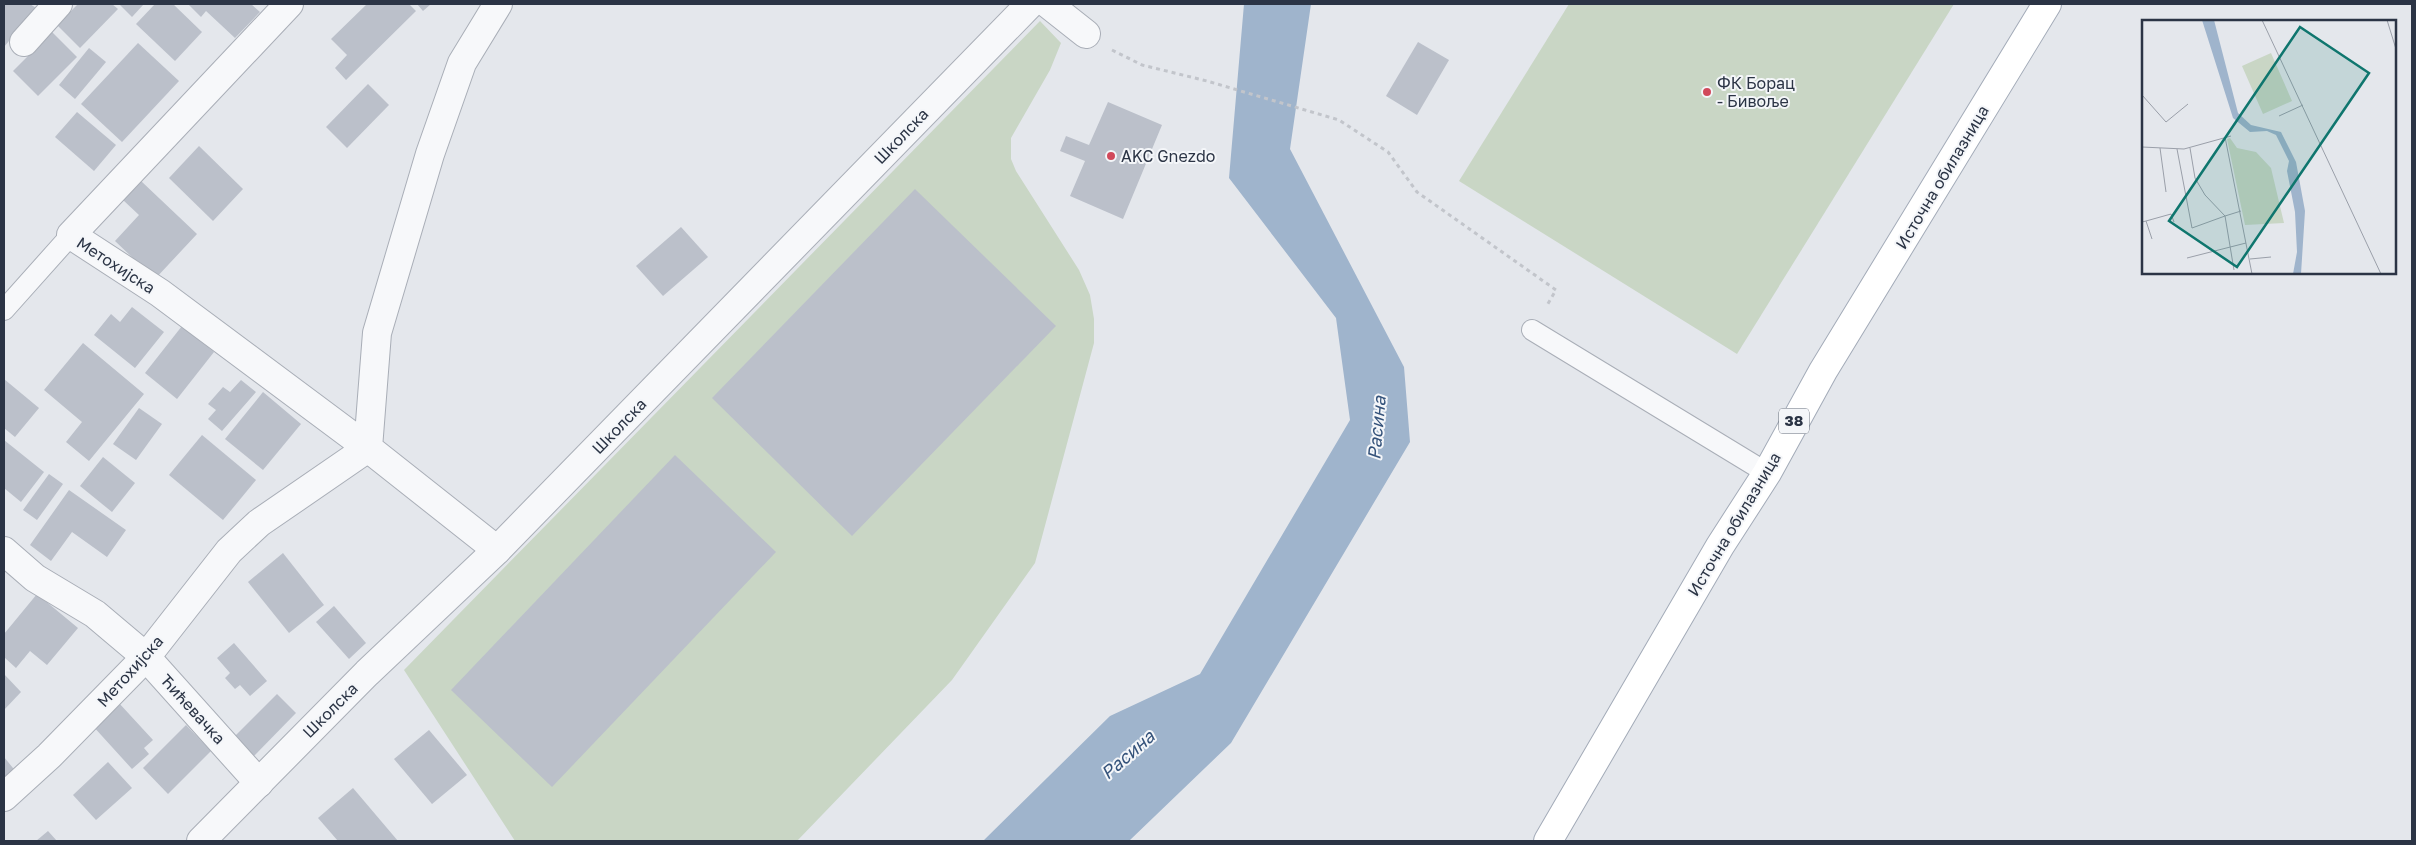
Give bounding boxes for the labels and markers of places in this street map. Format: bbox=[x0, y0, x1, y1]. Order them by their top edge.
place label: ФК Борац - Бивоље bbox=[1717, 73, 1795, 111]
marker: ФК Борац - Бивоље bbox=[1701, 86, 1713, 98]
place label: AKC Gnezdo bbox=[1121, 146, 1215, 166]
marker: AKC Gnezdo bbox=[1105, 150, 1117, 162]

